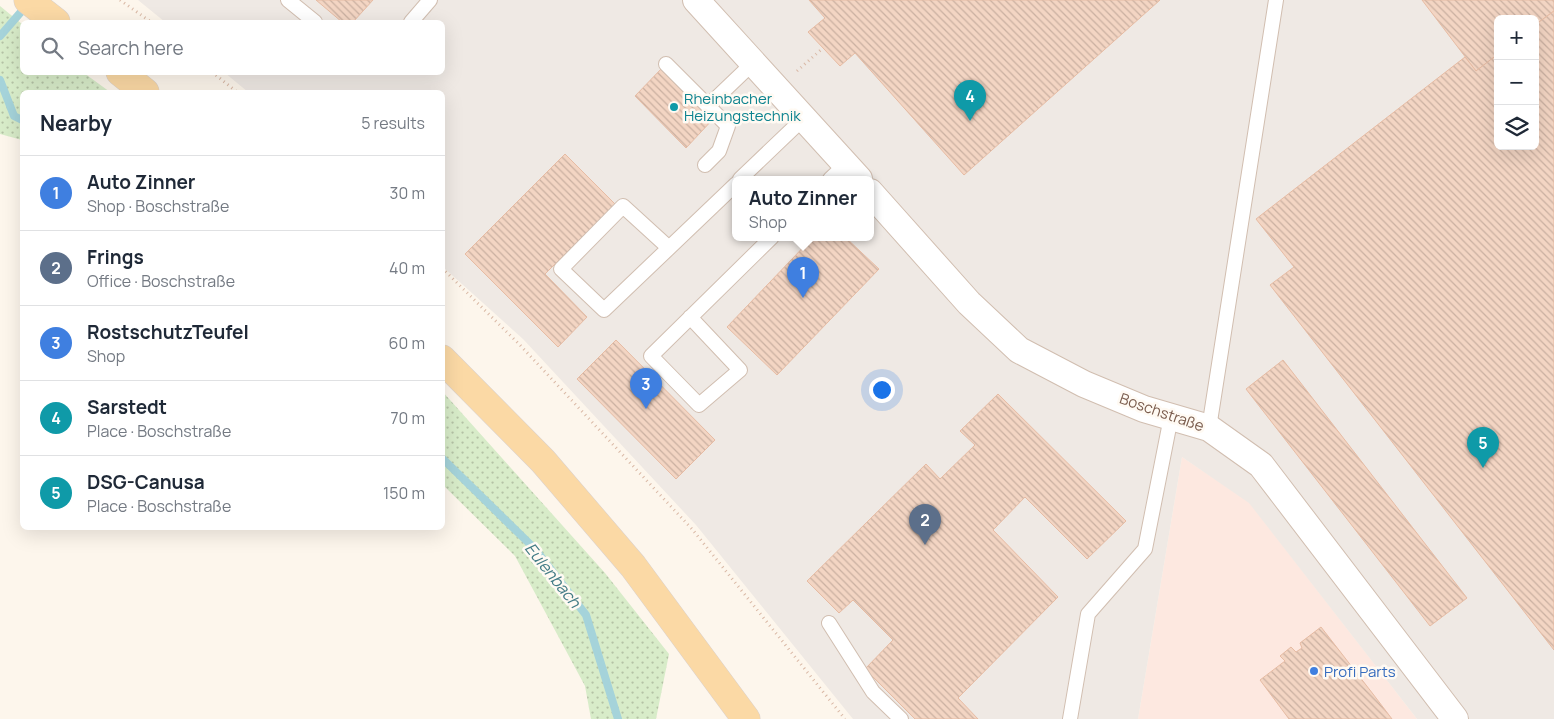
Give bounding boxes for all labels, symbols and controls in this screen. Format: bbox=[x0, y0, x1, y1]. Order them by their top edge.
map controls bbox=[1494, 15, 1539, 150]
button: + bbox=[1494, 15, 1539, 60]
search box bbox=[20, 20, 445, 75]
icon: search bbox=[38, 34, 66, 62]
text: Search here bbox=[78, 35, 184, 61]
button: − bbox=[1494, 60, 1539, 105]
pin: 4 bbox=[954, 80, 986, 121]
place label: Rheinbacher Heizungstechnik bbox=[684, 88, 801, 126]
marker: Rheinbacher Heizungstechnik bbox=[668, 101, 680, 113]
button: layers bbox=[1494, 105, 1539, 150]
text: Nearby bbox=[40, 109, 112, 137]
text: 5 results bbox=[361, 112, 425, 134]
text: Auto Zinner bbox=[87, 169, 195, 195]
popup bbox=[732, 176, 874, 241]
text: 1 bbox=[52, 182, 60, 204]
text: 30 m bbox=[390, 182, 425, 204]
text: Auto Zinner bbox=[749, 185, 857, 211]
text: Shop · Boschstraße bbox=[87, 195, 229, 217]
text: Shop bbox=[749, 211, 787, 233]
text: Frings bbox=[87, 244, 144, 270]
text: 2 bbox=[51, 257, 61, 279]
text: 40 m bbox=[389, 257, 425, 279]
pin: 1 bbox=[787, 257, 819, 298]
text: Office · Boschstraße bbox=[87, 270, 235, 292]
text: RostschutzTeufel bbox=[87, 319, 249, 345]
text: 3 bbox=[51, 332, 61, 354]
text: 60 m bbox=[389, 332, 425, 354]
text: Shop bbox=[87, 345, 125, 367]
pin: 3 bbox=[630, 368, 662, 409]
your location bbox=[869, 377, 895, 403]
street label: Boschstraße bbox=[1117, 388, 1207, 436]
text: Sarstedt bbox=[87, 394, 167, 420]
text: 4 bbox=[51, 407, 61, 429]
text: 70 m bbox=[390, 407, 425, 429]
text: Place · Boschstraße bbox=[87, 420, 231, 442]
pin: 5 bbox=[1467, 427, 1499, 468]
text: DSG-Canusa bbox=[87, 469, 205, 495]
text: 5 bbox=[51, 482, 61, 504]
text: 150 m bbox=[383, 482, 425, 504]
text: Place · Boschstraße bbox=[87, 495, 231, 517]
pin: 2 bbox=[909, 504, 941, 545]
water label: Eulenbach bbox=[520, 538, 586, 612]
place label: Profi Parts bbox=[1324, 661, 1396, 682]
marker: Profi Parts bbox=[1308, 665, 1320, 677]

